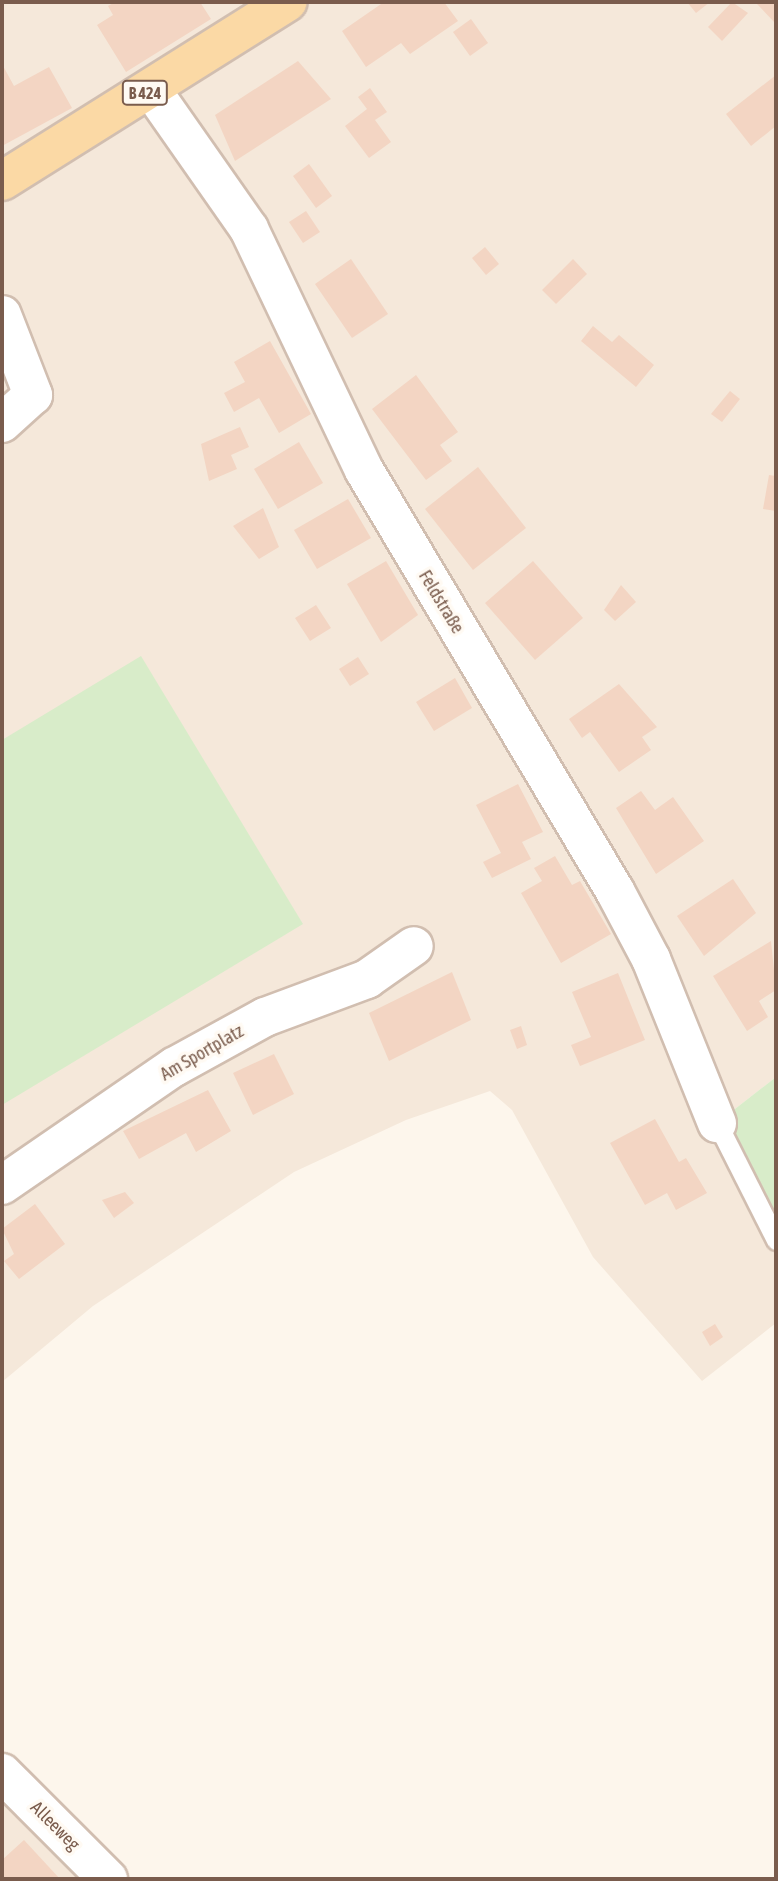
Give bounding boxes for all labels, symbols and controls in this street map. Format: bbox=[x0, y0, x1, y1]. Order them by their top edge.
road number: B 424 bbox=[120, 80, 170, 106]
street label: Feldstraße bbox=[414, 567, 468, 637]
street label: Am Sportplatz bbox=[157, 1021, 247, 1085]
street label: Alleeweg bbox=[26, 1797, 84, 1855]

